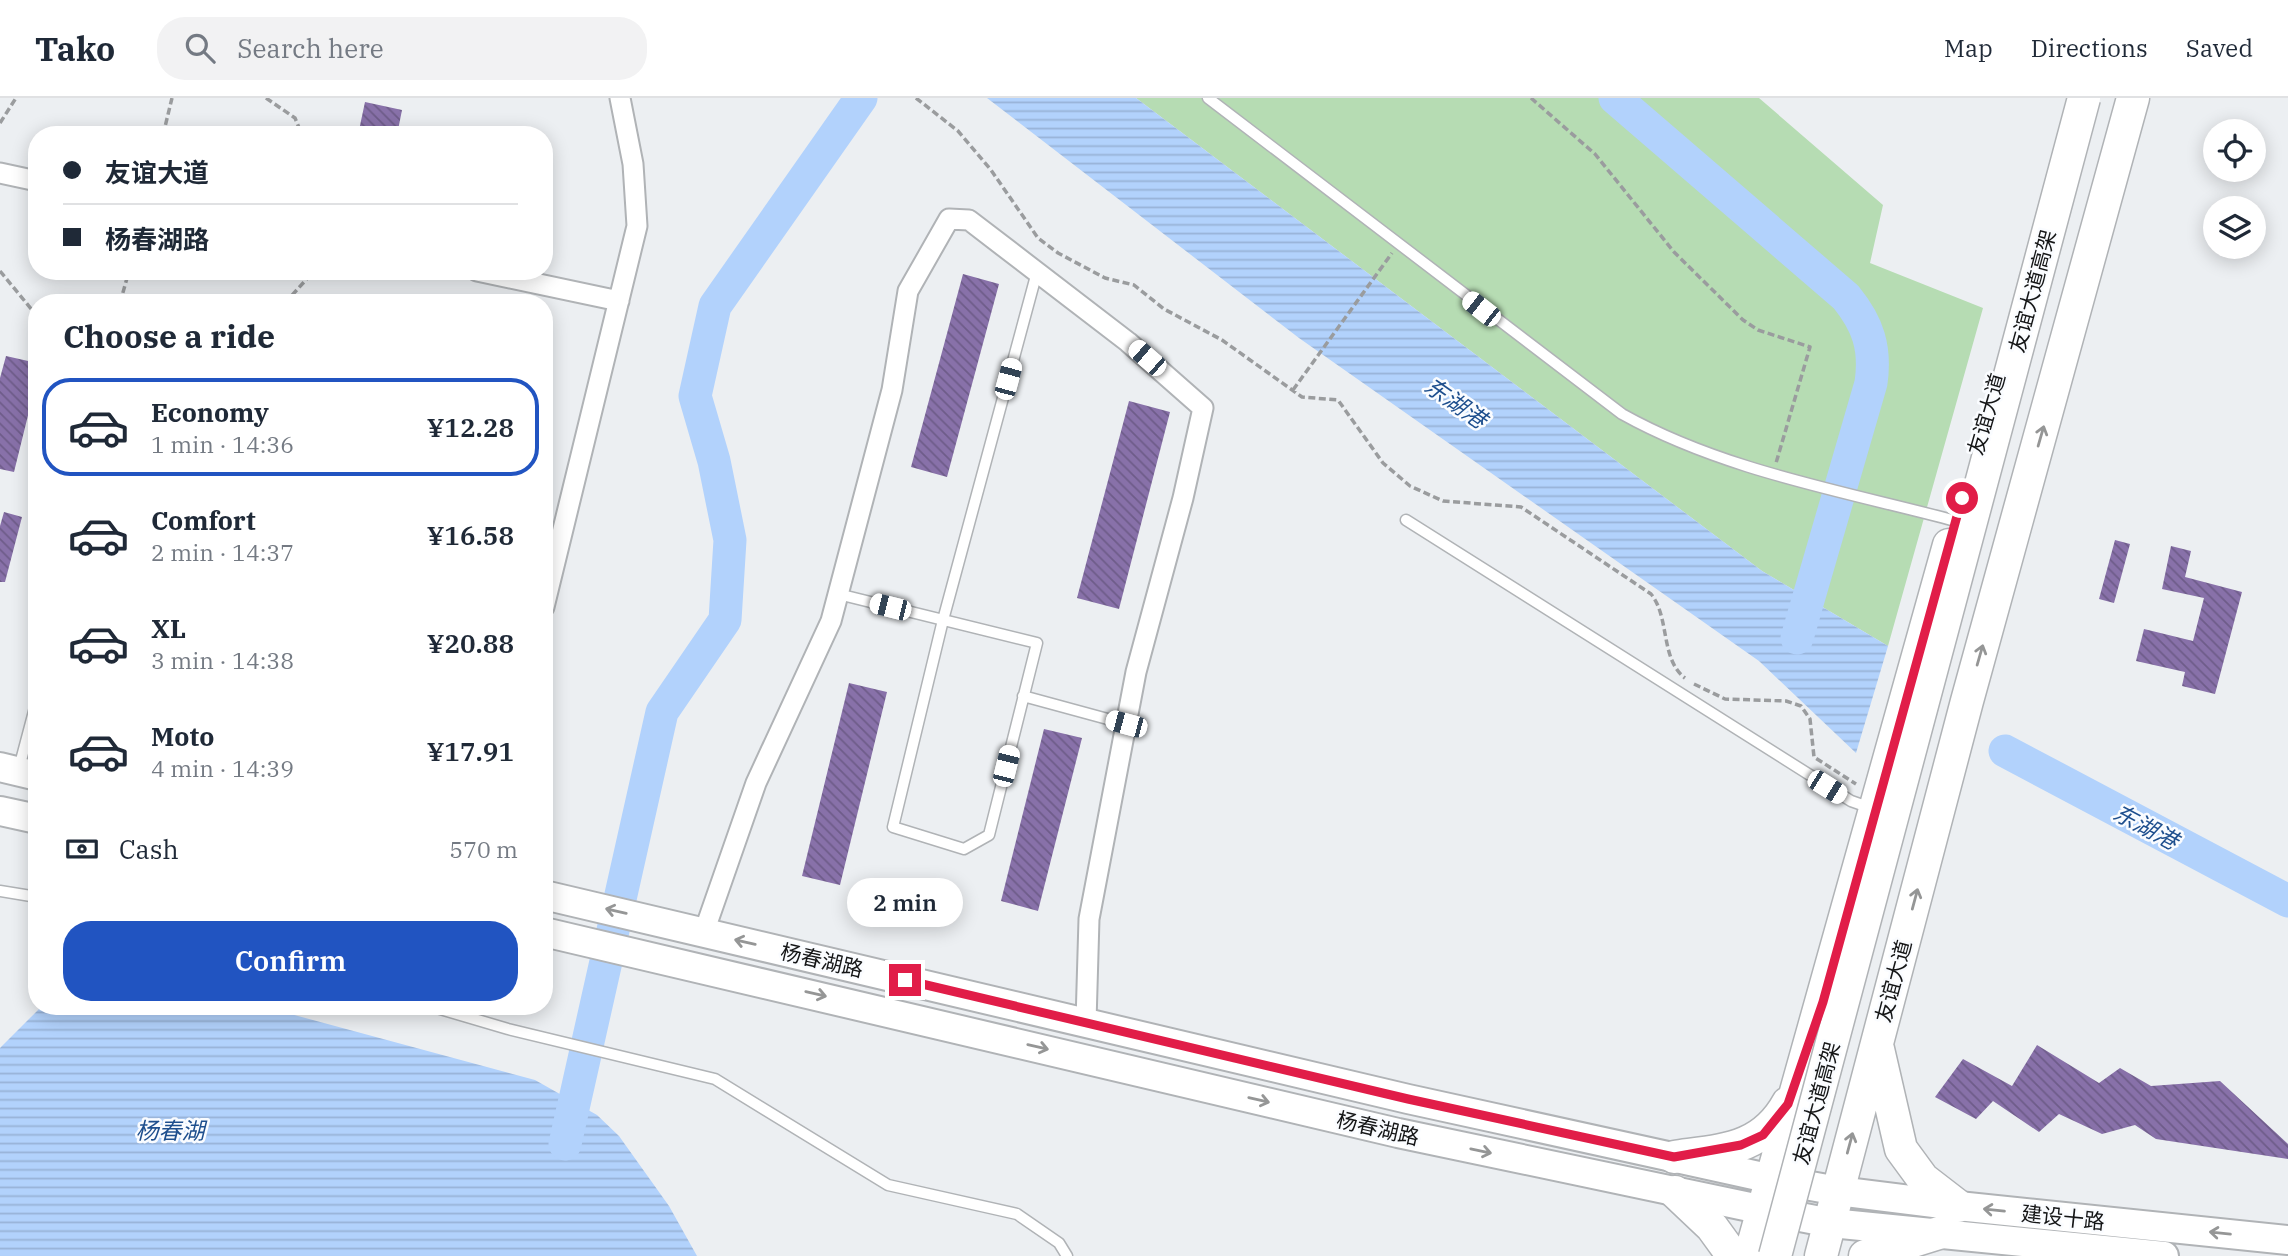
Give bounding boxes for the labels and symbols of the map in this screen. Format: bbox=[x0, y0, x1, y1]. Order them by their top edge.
street label: 友谊大道高架 bbox=[2002, 227, 2062, 355]
car bbox=[1458, 288, 1505, 330]
car bbox=[1125, 336, 1170, 380]
car bbox=[993, 356, 1024, 402]
water label: 东湖港 bbox=[1419, 370, 1495, 436]
street label: 友谊大道 bbox=[1961, 370, 2011, 458]
one-way arrow bbox=[2035, 426, 2048, 448]
route start bbox=[1946, 482, 1978, 514]
car bbox=[868, 592, 913, 622]
one-way arrow bbox=[1974, 645, 1987, 667]
car bbox=[1103, 708, 1150, 740]
car bbox=[991, 743, 1022, 789]
car bbox=[1804, 767, 1851, 807]
water label: 东湖港 bbox=[2108, 797, 2186, 857]
callout: 2 min bbox=[847, 878, 963, 928]
one-way arrow bbox=[1909, 888, 1922, 911]
one-way arrow bbox=[605, 904, 628, 918]
one-way arrow bbox=[734, 934, 757, 948]
street label: 杨春湖路 bbox=[778, 937, 866, 983]
street label: 友谊大道 bbox=[1869, 937, 1917, 1025]
route end bbox=[889, 964, 921, 996]
one-way arrow bbox=[804, 988, 827, 1001]
street label: 友谊大道高架 bbox=[1786, 1039, 1846, 1167]
one-way arrow bbox=[1026, 1041, 1049, 1054]
one-way arrow bbox=[1247, 1094, 1270, 1107]
street label: 杨春湖路 bbox=[1334, 1105, 1422, 1151]
water label: 杨春湖 bbox=[136, 1115, 208, 1145]
one-way arrow bbox=[1845, 1132, 1858, 1154]
one-way arrow bbox=[1469, 1144, 1492, 1158]
street label: 建设十路 bbox=[2020, 1199, 2106, 1235]
one-way arrow bbox=[1983, 1203, 2006, 1216]
one-way arrow bbox=[2209, 1227, 2232, 1240]

